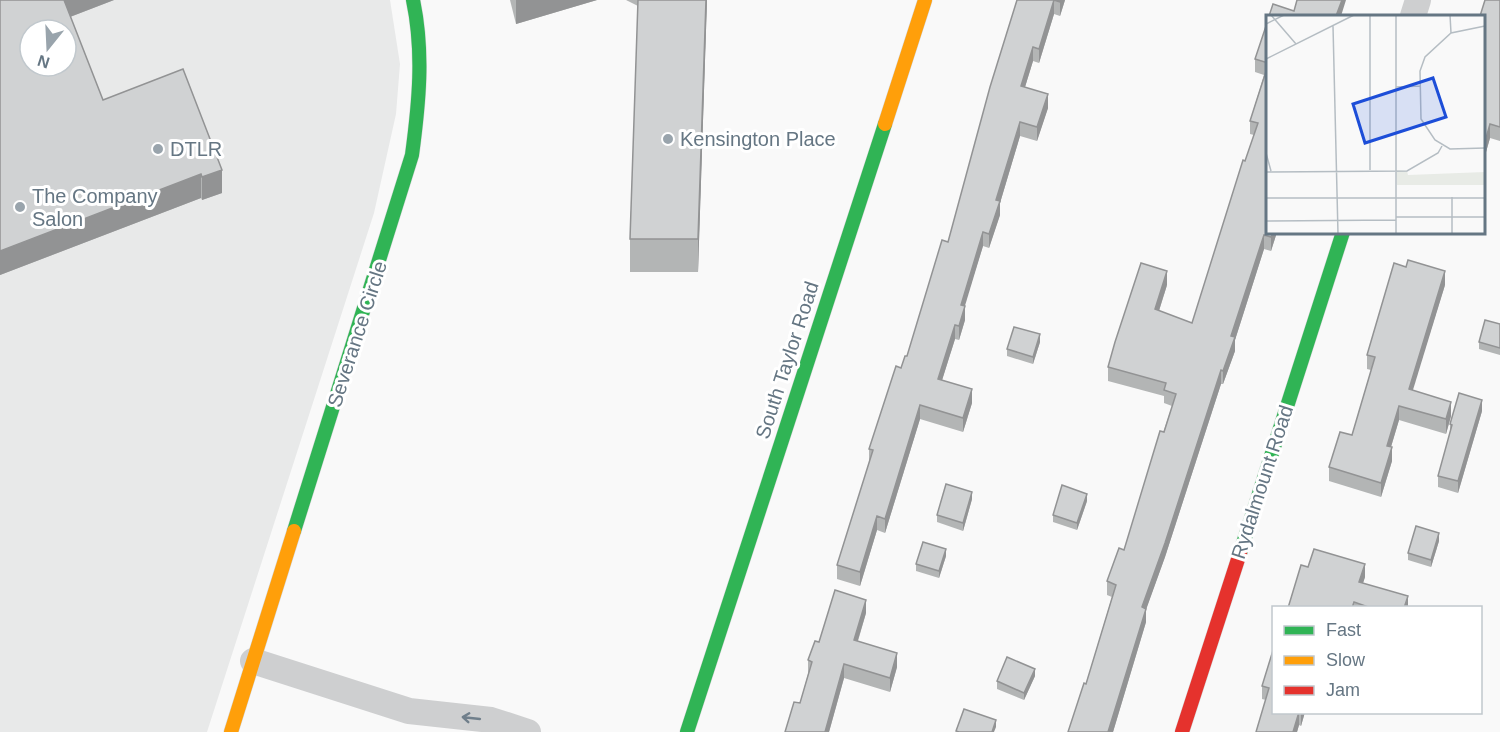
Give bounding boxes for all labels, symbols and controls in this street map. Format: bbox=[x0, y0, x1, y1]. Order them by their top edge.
inset map bbox=[1266, 15, 1485, 234]
north arrow bbox=[18, 18, 78, 78]
text: N bbox=[35, 52, 52, 72]
place label: Kensington Place bbox=[680, 128, 836, 150]
marker: Kensington Place bbox=[661, 132, 675, 146]
place label: DTLR bbox=[170, 138, 222, 160]
marker: DTLR bbox=[151, 142, 165, 156]
place label: The Company Salon bbox=[32, 185, 158, 230]
marker: The Company Salon bbox=[13, 200, 27, 214]
street label: Severance Circle bbox=[323, 258, 391, 410]
street label: South Taylor Road bbox=[751, 279, 823, 441]
street label: Rydalmount Road bbox=[1227, 402, 1297, 562]
legend bbox=[1272, 606, 1482, 714]
text: Fast bbox=[1326, 620, 1361, 640]
text: Slow bbox=[1326, 650, 1366, 670]
text: Jam bbox=[1326, 680, 1360, 700]
one-way arrow bbox=[462, 712, 482, 723]

